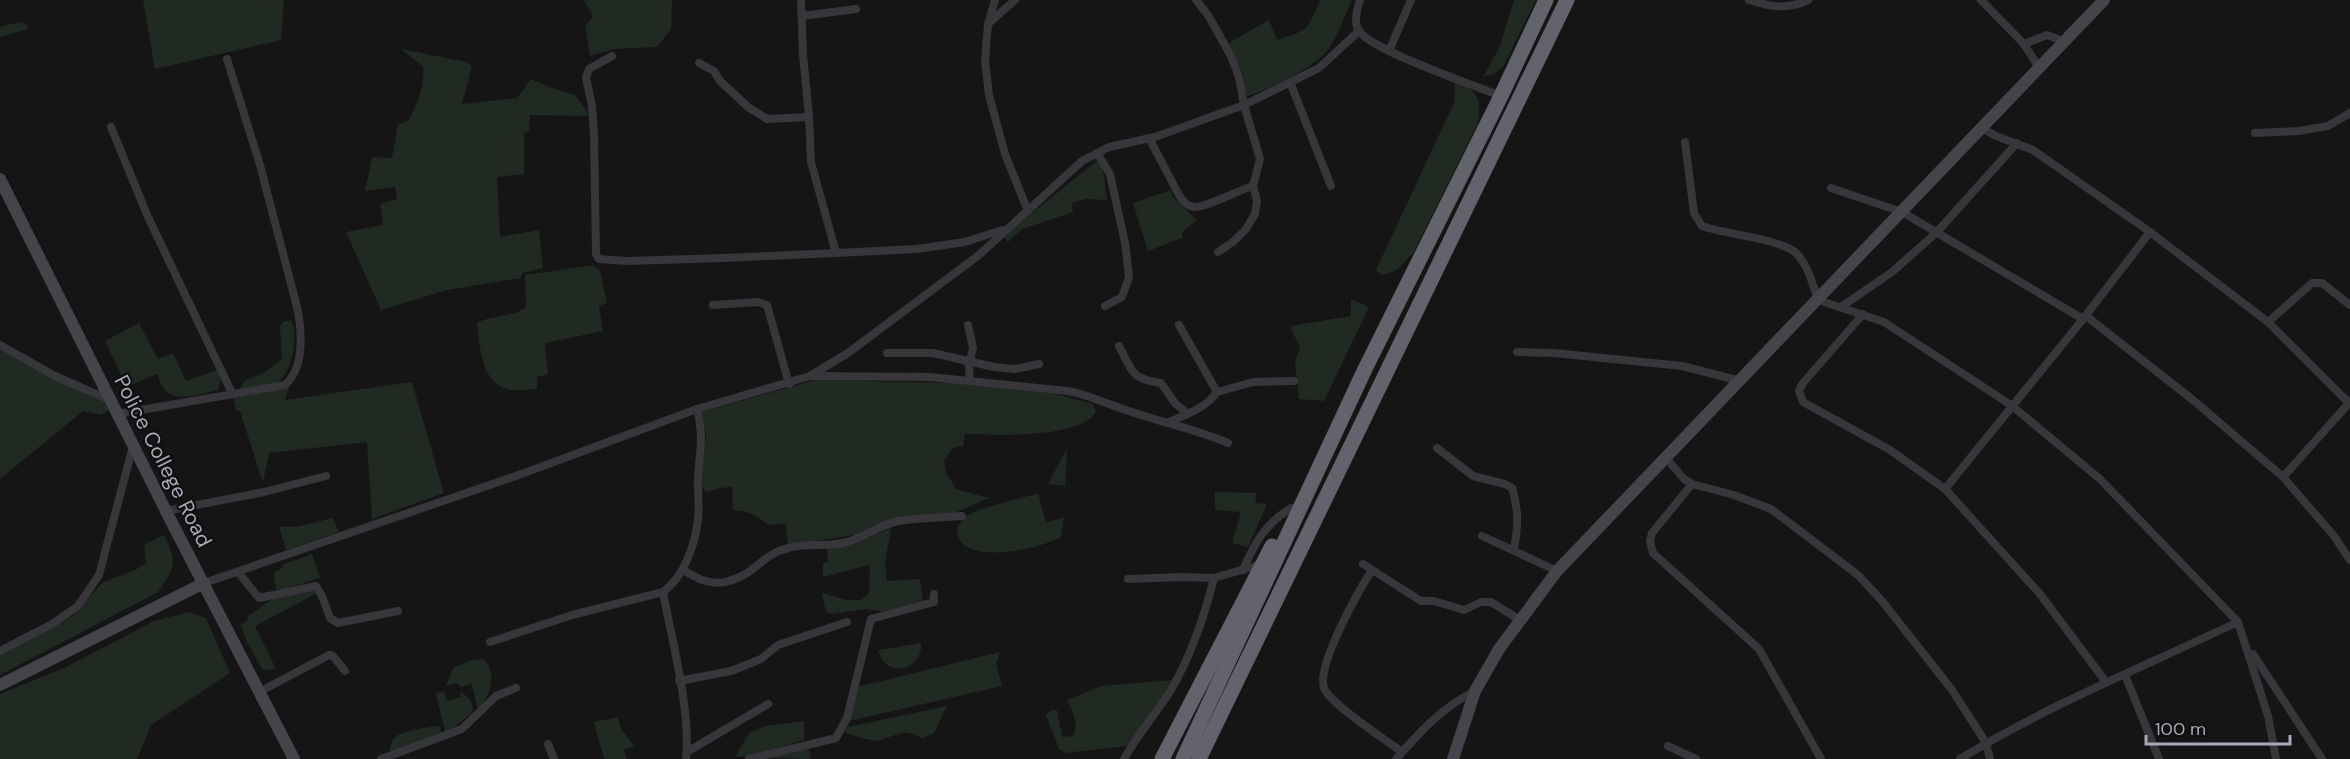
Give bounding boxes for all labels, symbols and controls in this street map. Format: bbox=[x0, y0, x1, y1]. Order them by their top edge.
street label: Police College Road bbox=[107, 370, 219, 552]
scale bar bbox=[2146, 708, 2290, 746]
text: 100 m bbox=[2155, 717, 2206, 741]

